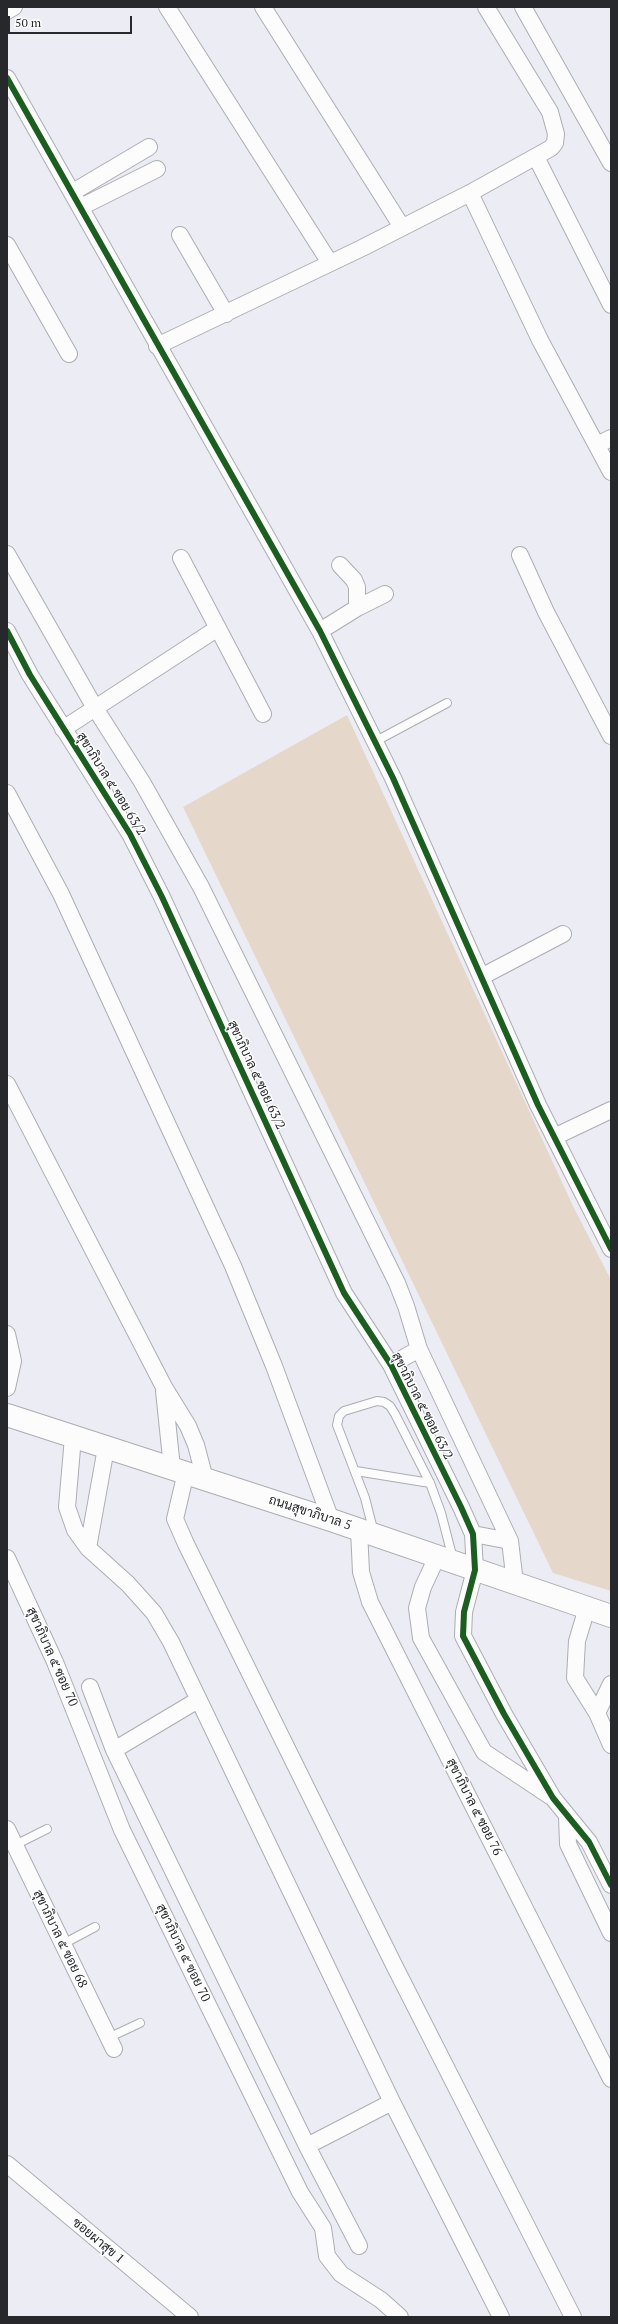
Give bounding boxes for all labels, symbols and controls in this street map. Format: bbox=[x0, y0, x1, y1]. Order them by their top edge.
scale bar bbox=[10, 8, 134, 34]
text: 50 m bbox=[15, 15, 41, 30]
street label: สุขาภิบาล ๕ ซอย 63/2 bbox=[73, 730, 149, 838]
street label: สุขาภิบาล ๕ ซอย 63/2 bbox=[224, 1018, 288, 1132]
street label: สุขาภิบาล ๕ ซอย 63/2 bbox=[388, 1350, 456, 1462]
street label: ถนนสุขาภิบาล 5 bbox=[267, 1492, 353, 1534]
street label: สุขาภิบาล ๕ ซอย 70 bbox=[23, 1605, 81, 1709]
street label: สุขาภิบาล ๕ ซอย 76 bbox=[443, 1756, 505, 1858]
street label: สุขาภิบาล ๕ ซอย 68 bbox=[30, 1887, 90, 1991]
street label: สุขาภิบาล ๕ ซอย 70 bbox=[153, 1901, 213, 2005]
street label: ซอยผาสุข 1 bbox=[69, 2215, 127, 2267]

